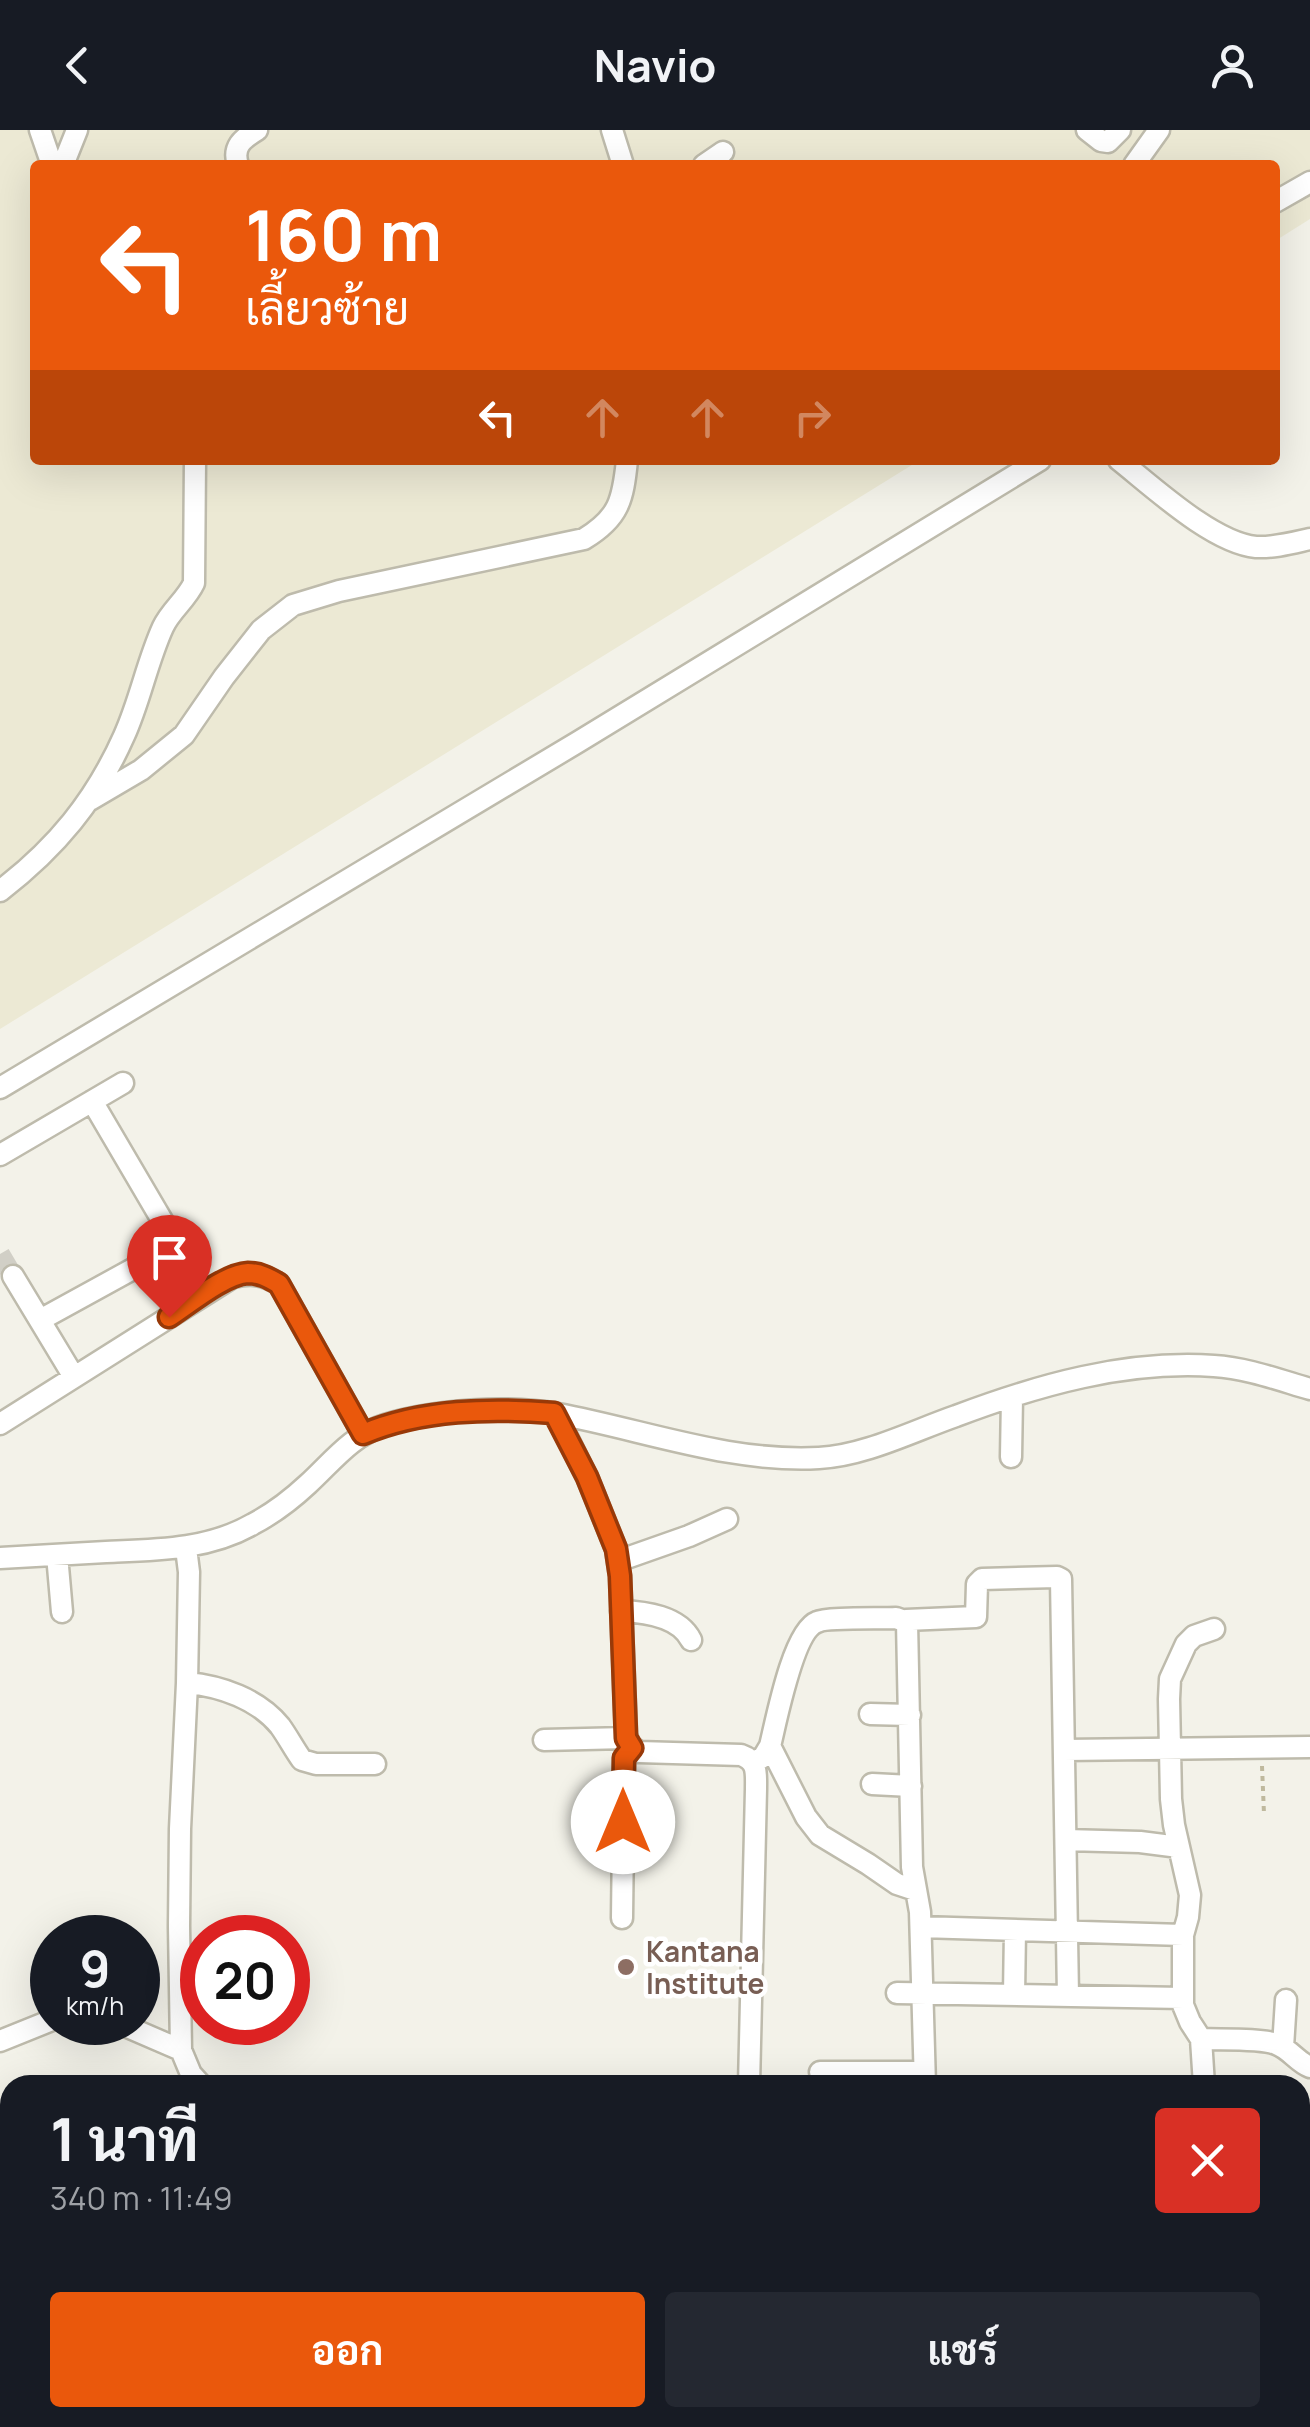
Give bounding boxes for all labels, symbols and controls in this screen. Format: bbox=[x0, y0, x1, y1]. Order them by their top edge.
text: Navio bbox=[594, 34, 716, 96]
icon: back bbox=[50, 38, 105, 93]
icon: person bbox=[1205, 38, 1260, 93]
text: 160 m bbox=[245, 186, 442, 282]
icon: left bbox=[80, 200, 210, 330]
text: เลี้ยวซ้าย bbox=[245, 277, 409, 339]
icon: left bbox=[470, 390, 525, 445]
icon: ahead bbox=[575, 390, 630, 445]
icon: ahead bbox=[680, 390, 735, 445]
icon: right bbox=[785, 390, 840, 445]
pin bbox=[127, 1215, 212, 1318]
icon: arrive bbox=[142, 1230, 197, 1285]
position arrow bbox=[571, 1770, 675, 1874]
speed limit sign: 20 bbox=[180, 1915, 310, 2045]
place label: Kantana Institute bbox=[646, 1932, 764, 2002]
text: 9 bbox=[79, 1934, 111, 2002]
marker: Kantana Institute bbox=[615, 1956, 637, 1978]
text: km/h bbox=[66, 1988, 124, 2023]
text: 1 นาที bbox=[50, 2097, 199, 2179]
button: close bbox=[1155, 2108, 1260, 2213]
text: 340 m · 11:49 bbox=[50, 2176, 233, 2220]
button: ออก bbox=[50, 2292, 645, 2407]
button: แชร์ bbox=[665, 2292, 1260, 2407]

